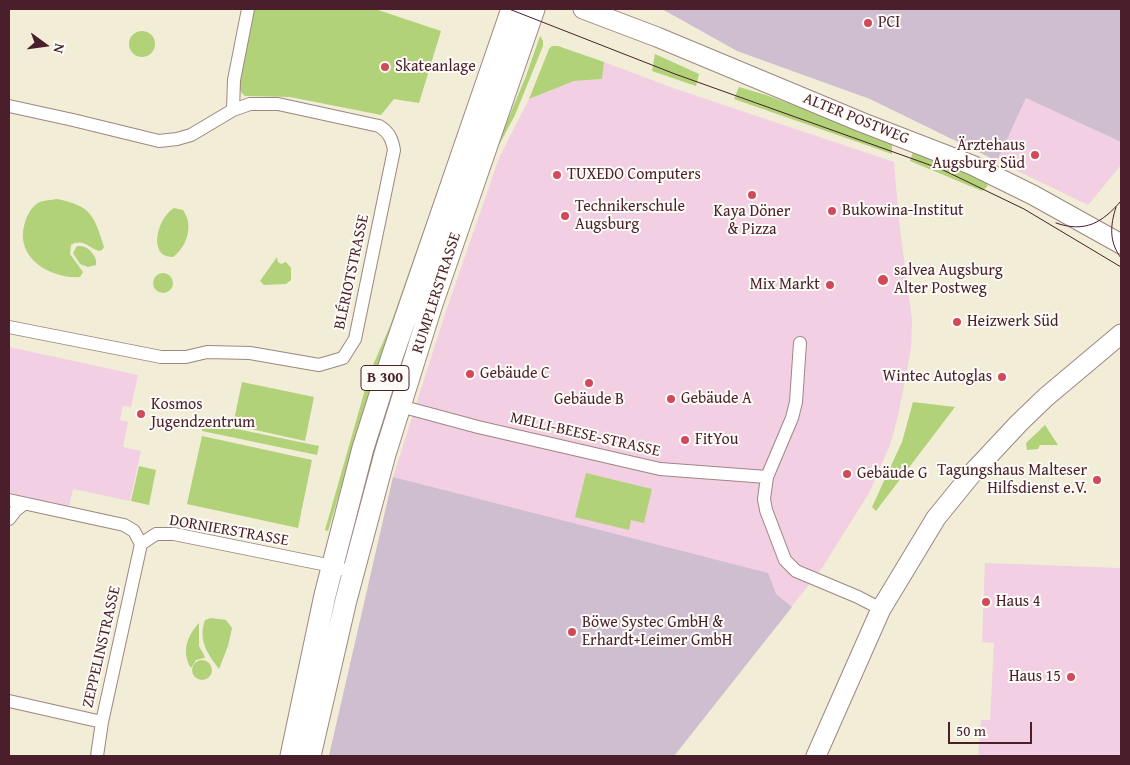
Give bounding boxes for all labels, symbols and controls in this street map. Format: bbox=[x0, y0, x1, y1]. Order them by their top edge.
place label: PCI bbox=[878, 13, 900, 33]
marker: PCI bbox=[862, 17, 874, 29]
north arrow bbox=[20, 20, 70, 70]
text: N bbox=[49, 42, 70, 56]
place label: Skateanlage bbox=[395, 57, 476, 77]
marker: Skateanlage bbox=[379, 61, 391, 73]
street label: ALTER POSTWEG bbox=[800, 89, 912, 149]
place label: Ärztehaus Augsburg Süd bbox=[932, 136, 1025, 174]
marker: Ärztehaus Augsburg Süd bbox=[1029, 149, 1041, 161]
place label: TUXEDO Computers bbox=[567, 165, 701, 185]
marker: TUXEDO Computers bbox=[551, 169, 563, 181]
marker: Kaya Döner & Pizza bbox=[746, 189, 758, 201]
place label: Technikerschule Augsburg bbox=[575, 197, 685, 235]
place label: Bukowina-Institut bbox=[842, 201, 964, 221]
place label: Kaya Döner & Pizza bbox=[714, 202, 790, 240]
marker: Bukowina-Institut bbox=[826, 205, 838, 217]
marker: Technikerschule Augsburg bbox=[559, 210, 571, 222]
street label: BLÉRIOTSTRASSE bbox=[330, 213, 374, 331]
street label: RUMPLERSTRASSE bbox=[408, 230, 466, 356]
place label: salvea Augsburg Alter Postweg bbox=[894, 261, 1003, 299]
marker: salvea Augsburg Alter Postweg bbox=[876, 273, 890, 287]
place label: Mix Markt bbox=[750, 275, 820, 295]
marker: Mix Markt bbox=[824, 279, 836, 291]
place label: Heizwerk Süd bbox=[967, 312, 1058, 332]
marker: Heizwerk Süd bbox=[951, 316, 963, 328]
place label: Gebäude C bbox=[480, 364, 550, 384]
road number: B 300 bbox=[361, 366, 409, 390]
place label: Wintec Autoglas bbox=[883, 367, 992, 387]
marker: Gebäude C bbox=[464, 368, 476, 380]
marker: Wintec Autoglas bbox=[996, 371, 1008, 383]
marker: Gebäude B bbox=[583, 377, 595, 389]
place label: Gebäude A bbox=[681, 389, 752, 409]
place label: Gebäude B bbox=[554, 390, 624, 410]
marker: Gebäude A bbox=[665, 393, 677, 405]
place label: Kosmos Jugendzentrum bbox=[151, 395, 255, 433]
marker: Kosmos Jugendzentrum bbox=[135, 408, 147, 420]
street label: MELLI-BEESE-STRASSE bbox=[508, 408, 662, 462]
place label: FitYou bbox=[695, 430, 738, 450]
marker: FitYou bbox=[679, 434, 691, 446]
place label: Tagungshaus Malteser Hilfsdienst e.V. bbox=[937, 461, 1087, 499]
place label: Gebäude G bbox=[857, 464, 927, 484]
marker: Gebäude G bbox=[841, 468, 853, 480]
marker: Tagungshaus Malteser Hilfsdienst e.V. bbox=[1091, 474, 1103, 486]
street label: DORNIERSTRASSE bbox=[168, 511, 290, 551]
street label: ZEPPELINSTRASSE bbox=[79, 584, 125, 710]
place label: Haus 4 bbox=[996, 592, 1040, 612]
marker: Haus 4 bbox=[980, 596, 992, 608]
place label: Böwe Systec GmbH & Erhardt+Leimer GmbH bbox=[582, 613, 732, 651]
marker: Böwe Systec GmbH & Erhardt+Leimer GmbH bbox=[566, 626, 578, 638]
place label: Haus 15 bbox=[1009, 667, 1061, 687]
marker: Haus 15 bbox=[1065, 671, 1077, 683]
scale bar bbox=[950, 712, 1034, 744]
text: 50 m bbox=[956, 720, 986, 741]

